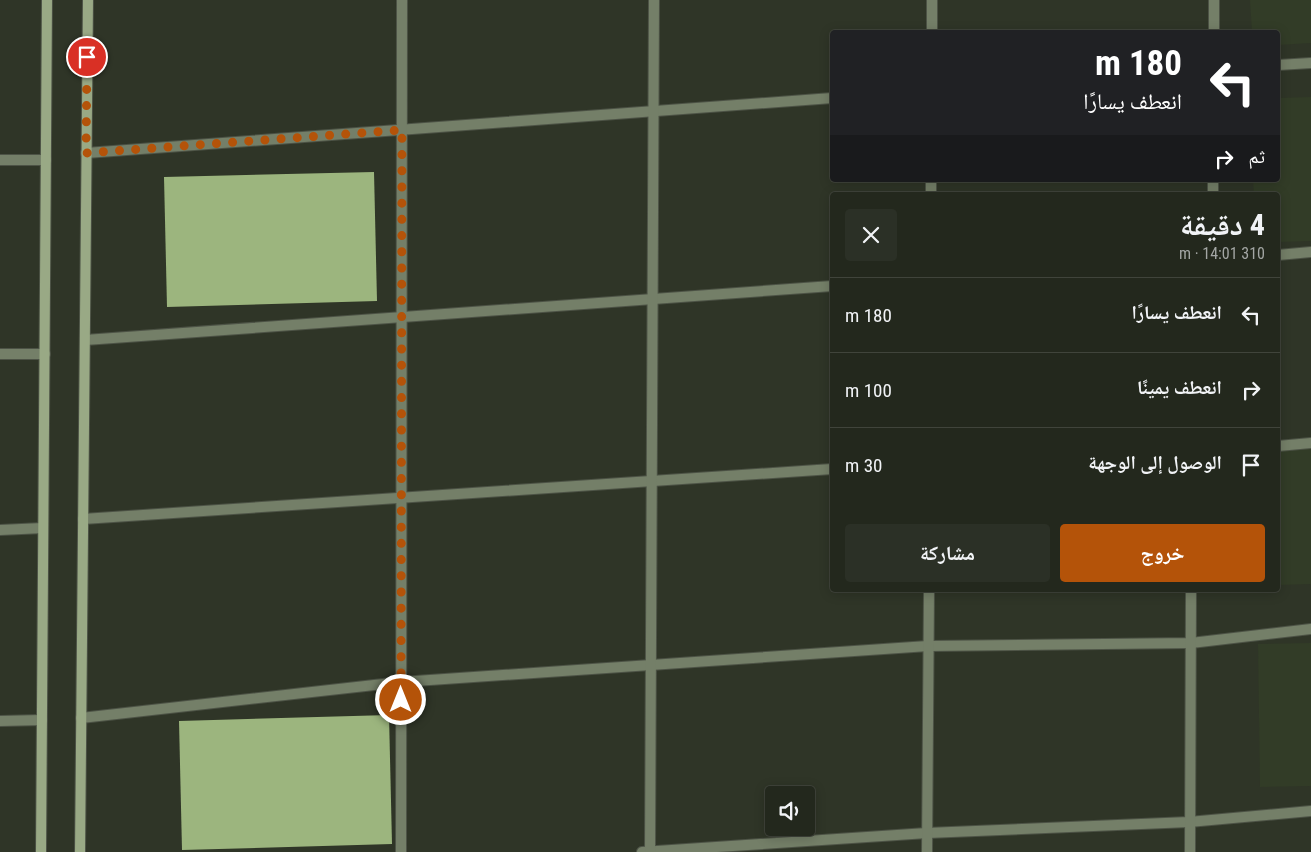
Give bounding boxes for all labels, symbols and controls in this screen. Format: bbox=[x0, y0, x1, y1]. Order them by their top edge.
pin bbox=[66, 36, 108, 78]
icon: arrive bbox=[73, 43, 101, 71]
text: 180 m bbox=[1095, 43, 1182, 84]
icon: left bbox=[1200, 50, 1265, 115]
text: انعطف يسارًا bbox=[1083, 89, 1182, 114]
icon: right bbox=[1210, 145, 1238, 173]
text: ثم bbox=[1248, 145, 1265, 168]
text: 4 دقيقة bbox=[1180, 207, 1265, 242]
button: close bbox=[845, 209, 897, 261]
text: 310 m · 14:01 bbox=[1179, 244, 1265, 263]
text: انعطف يسارًا bbox=[1131, 301, 1222, 324]
icon: left bbox=[1237, 301, 1265, 329]
text: 180 m bbox=[845, 304, 892, 327]
text: انعطف يمينًا bbox=[1137, 376, 1222, 399]
icon: right bbox=[1237, 376, 1265, 404]
text: 100 m bbox=[845, 379, 892, 402]
text: الوصول إلى الوجهة bbox=[1088, 451, 1222, 474]
icon: arrive bbox=[1237, 451, 1265, 479]
text: 30 m bbox=[845, 454, 882, 477]
button: مشاركة bbox=[845, 524, 1050, 582]
button: خروج bbox=[1060, 524, 1265, 582]
position arrow bbox=[374, 673, 426, 725]
map controls bbox=[765, 786, 815, 836]
button: sound bbox=[765, 786, 815, 836]

